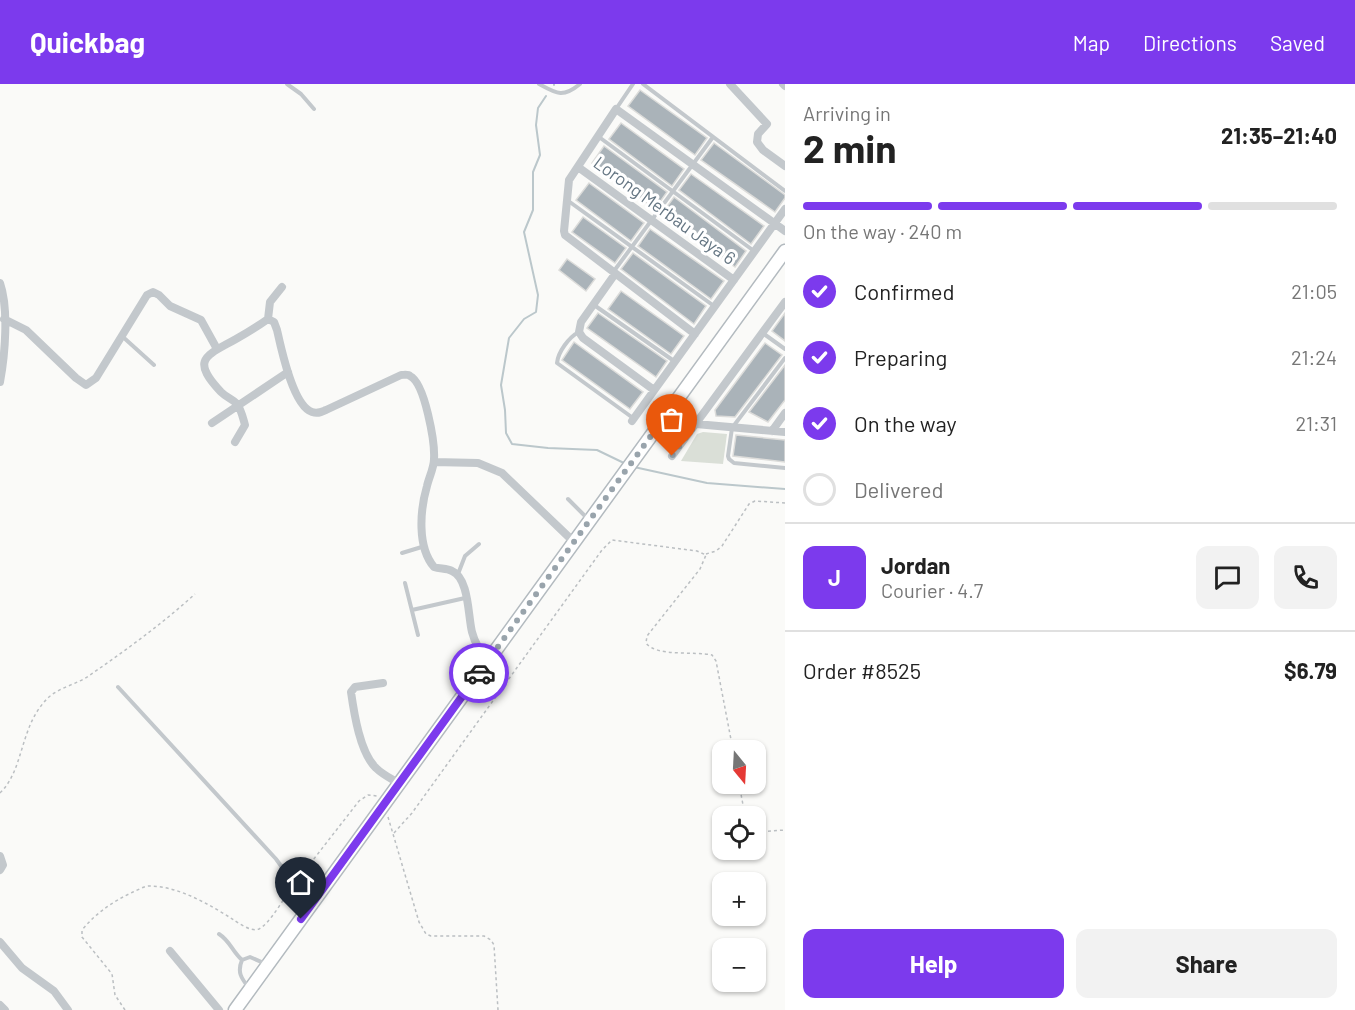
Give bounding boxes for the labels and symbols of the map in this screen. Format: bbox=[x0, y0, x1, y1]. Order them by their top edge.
street label: Lorong Merbau Jaya 6 bbox=[590, 151, 740, 269]
pin bbox=[646, 394, 697, 456]
courier bbox=[449, 643, 509, 703]
north arrow bbox=[712, 740, 766, 794]
pin bbox=[275, 857, 326, 919]

